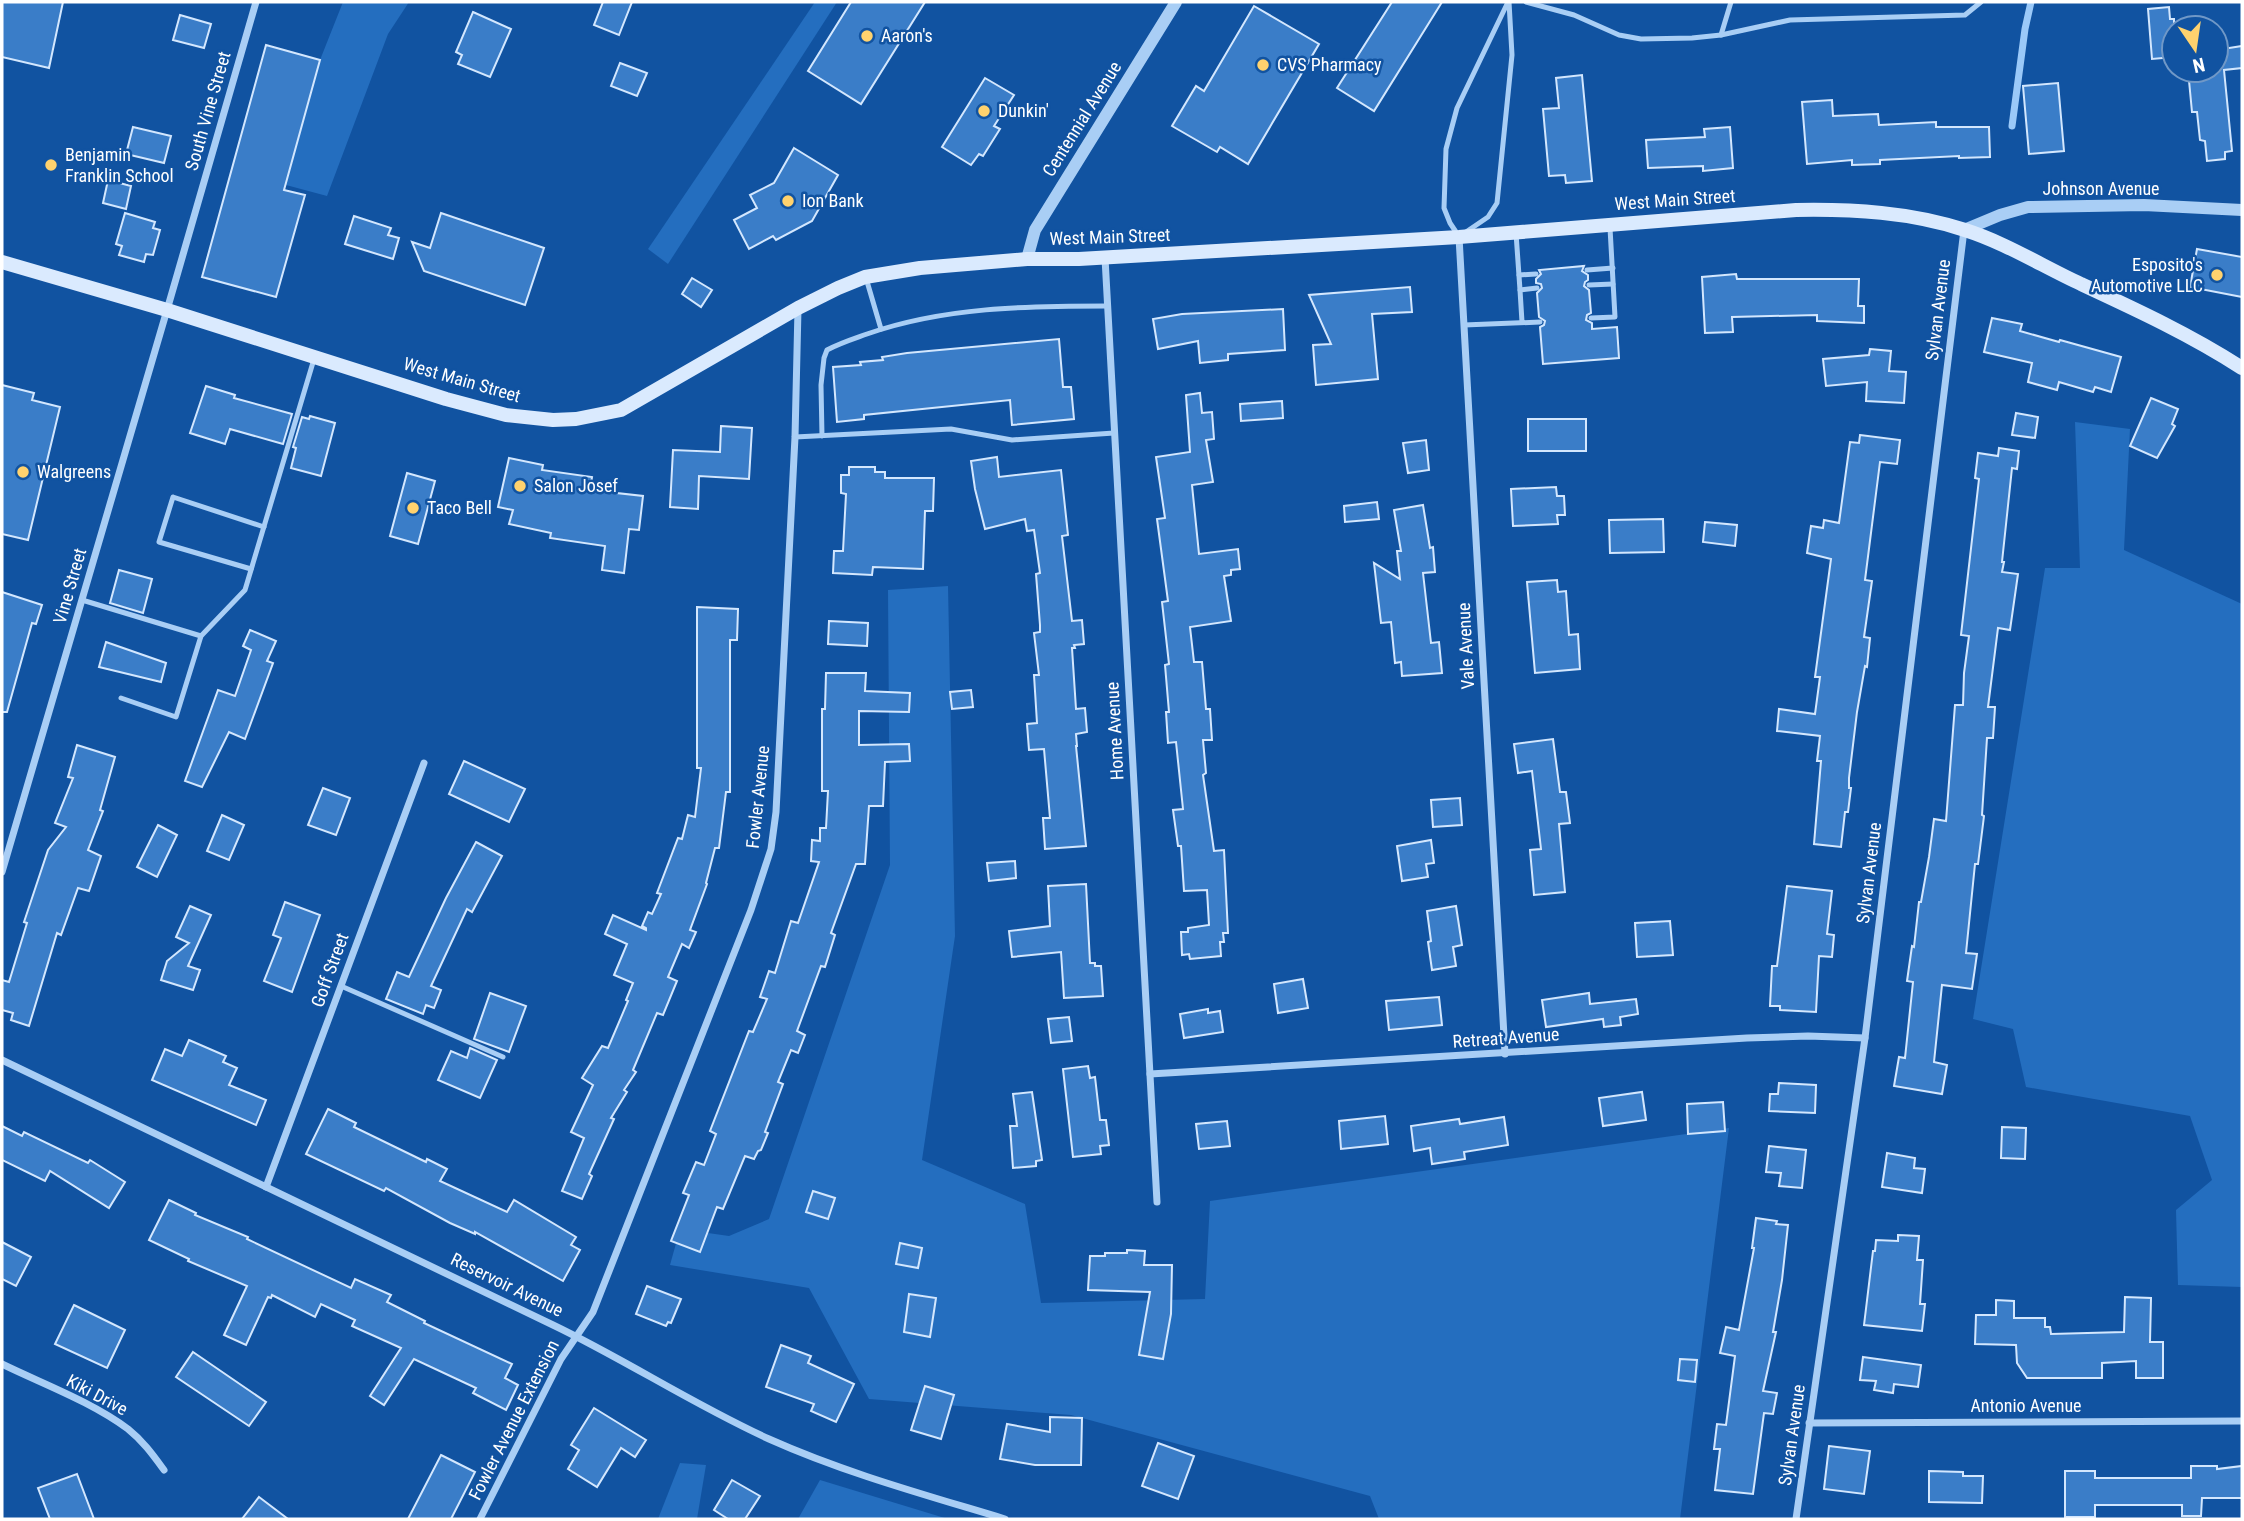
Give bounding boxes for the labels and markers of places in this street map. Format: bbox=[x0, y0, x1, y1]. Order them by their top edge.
place label: Aaron's bbox=[881, 25, 933, 46]
marker: Aaron's bbox=[859, 28, 875, 44]
place label: CVS Pharmacy bbox=[1277, 54, 1382, 75]
marker: CVS Pharmacy bbox=[1255, 57, 1271, 73]
place label: Dunkin' bbox=[998, 100, 1049, 121]
marker: Dunkin' bbox=[976, 103, 992, 119]
place label: Benjamin Franklin School bbox=[65, 144, 174, 186]
marker: Benjamin Franklin School bbox=[43, 157, 59, 173]
place label: Ion Bank bbox=[802, 190, 864, 211]
marker: Ion Bank bbox=[780, 193, 796, 209]
place label: Esposito's Automotive LLC bbox=[2091, 254, 2203, 296]
marker: Esposito's Automotive LLC bbox=[2209, 267, 2225, 283]
place label: Walgreens bbox=[37, 461, 111, 482]
marker: Walgreens bbox=[15, 464, 31, 480]
place label: Salon Josef bbox=[534, 475, 618, 496]
marker: Salon Josef bbox=[512, 478, 528, 494]
place label: Taco Bell bbox=[427, 497, 492, 518]
marker: Taco Bell bbox=[405, 500, 421, 516]

